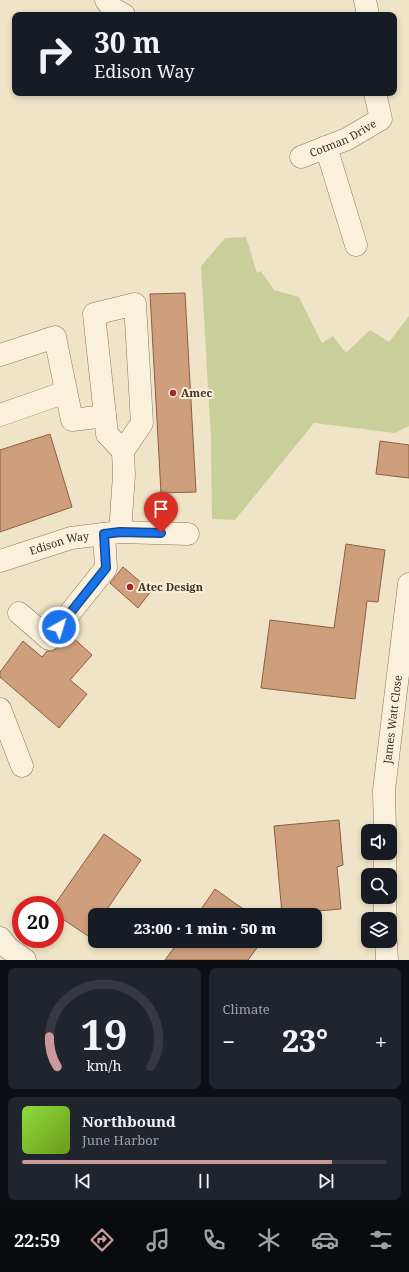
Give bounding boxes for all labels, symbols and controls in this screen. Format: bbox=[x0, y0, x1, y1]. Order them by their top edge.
text: 30 m bbox=[94, 23, 161, 61]
icon: right bbox=[28, 28, 80, 80]
text: Edison Way bbox=[94, 59, 194, 83]
street label: Cotman Drive bbox=[307, 115, 379, 160]
place label: Amec bbox=[181, 385, 212, 400]
marker: Amec bbox=[168, 388, 178, 398]
pin bbox=[144, 492, 178, 533]
icon: arrive bbox=[150, 498, 172, 520]
street label: Edison Way bbox=[27, 528, 91, 558]
place label: Atec Design bbox=[138, 579, 204, 594]
marker: Atec Design bbox=[125, 582, 135, 592]
position arrow bbox=[38, 606, 80, 648]
street label: James Watt Close bbox=[379, 674, 405, 766]
map controls bbox=[361, 824, 397, 948]
button: sound bbox=[361, 824, 397, 860]
button: search bbox=[361, 868, 397, 904]
speed limit sign: 20 bbox=[12, 896, 64, 948]
button: layers bbox=[361, 912, 397, 948]
text: 23:00 · 1 min · 50 m bbox=[134, 918, 276, 938]
text: Climate bbox=[223, 1000, 270, 1018]
text: 19 bbox=[81, 1005, 128, 1061]
text: 23° bbox=[282, 1020, 328, 1061]
text: − bbox=[223, 1026, 235, 1056]
text: + bbox=[375, 1026, 387, 1056]
text: km/h bbox=[87, 1055, 122, 1074]
text: Northbound bbox=[82, 1111, 176, 1131]
text: June Harbor bbox=[82, 1131, 159, 1149]
icon: previous bbox=[72, 1170, 94, 1192]
icon: pause bbox=[193, 1170, 215, 1192]
icon: next bbox=[315, 1170, 337, 1192]
icon: directions bbox=[88, 1226, 116, 1254]
icon: music bbox=[144, 1226, 172, 1254]
icon: phone bbox=[200, 1226, 228, 1254]
icon: climate bbox=[255, 1226, 283, 1254]
icon: car bbox=[311, 1226, 339, 1254]
icon: filters bbox=[367, 1226, 395, 1254]
text: 22:59 bbox=[14, 1228, 60, 1252]

